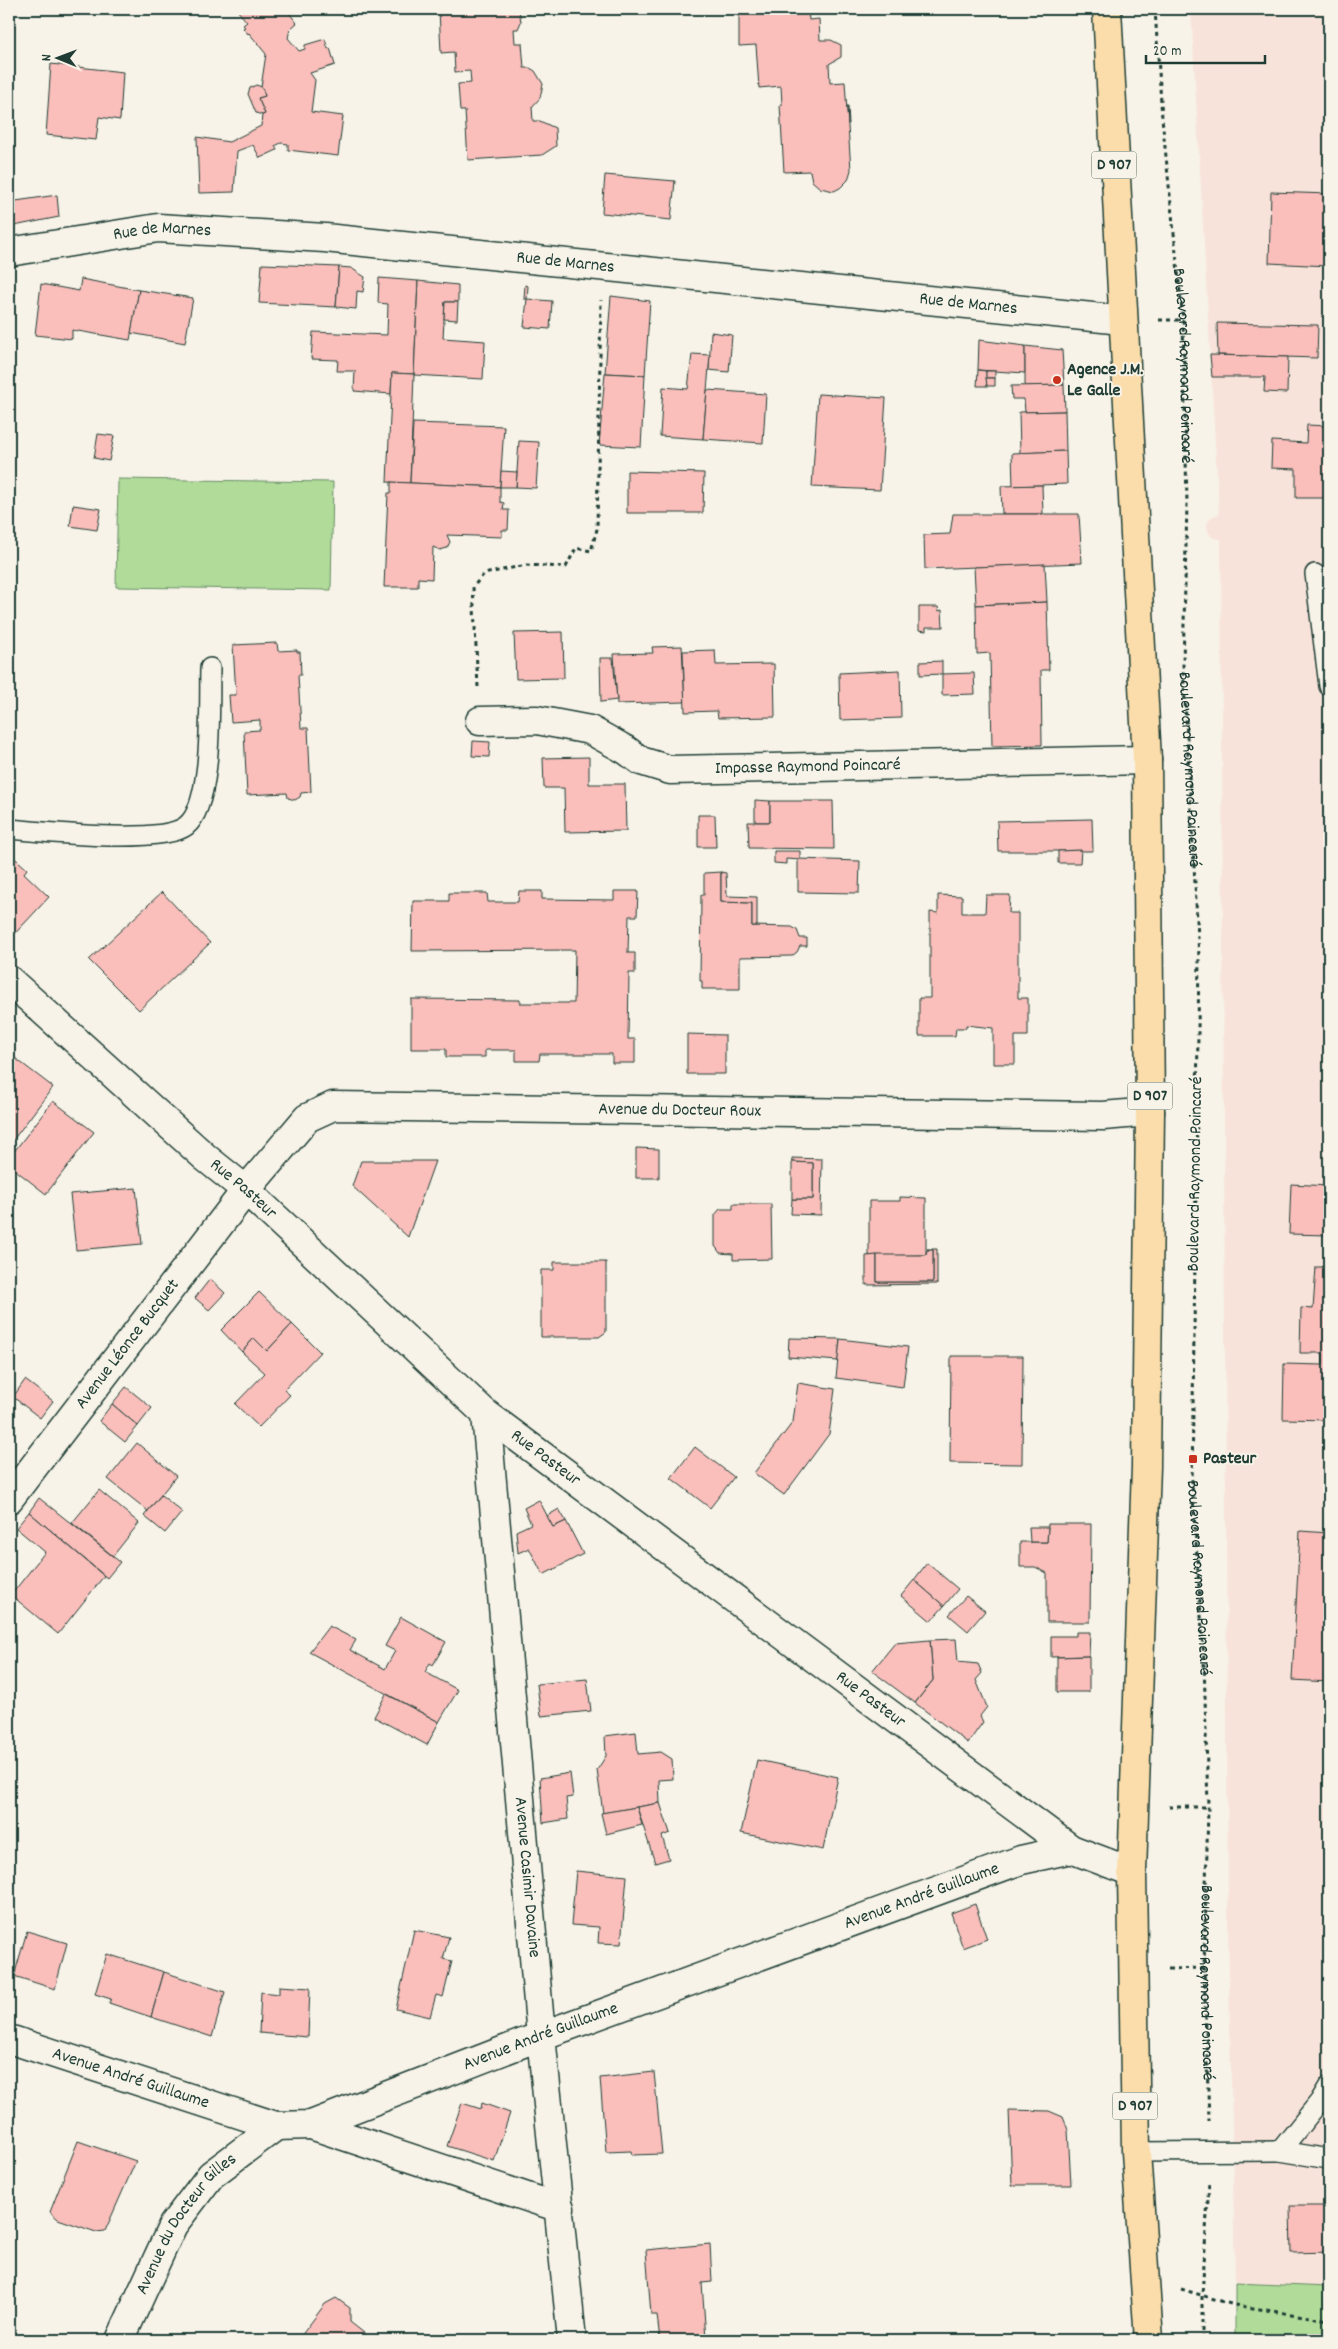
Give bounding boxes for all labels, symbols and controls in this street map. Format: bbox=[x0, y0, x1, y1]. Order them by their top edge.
north arrow bbox=[32, 32, 82, 82]
scale bar bbox=[1146, 32, 1264, 64]
text: 20 m bbox=[1153, 41, 1181, 63]
text: N bbox=[37, 54, 57, 61]
road number: D 907 bbox=[1092, 152, 1136, 178]
street label: Rue de Marnes bbox=[111, 216, 212, 248]
street label: Rue de Marnes bbox=[515, 245, 616, 280]
street label: Boulevard Raymond Poincaré bbox=[1165, 267, 1199, 464]
street label: Rue de Marnes bbox=[918, 287, 1019, 322]
place label: Agence J.M. Le Galle bbox=[1067, 358, 1143, 404]
marker: Agence J.M. Le Galle bbox=[1051, 374, 1063, 386]
street label: Boulevard Raymond Poincaré bbox=[1171, 671, 1207, 868]
street label: Impasse Raymond Poincaré bbox=[715, 753, 901, 782]
street label: Boulevard Raymond Poincaré bbox=[1182, 1076, 1210, 1272]
road number: D 907 bbox=[1128, 1082, 1172, 1110]
street label: Avenue du Docteur Roux bbox=[598, 1097, 761, 1124]
street label: Rue Pasteur bbox=[204, 1153, 283, 1225]
street label: Avenue Léonce Bucquet bbox=[70, 1274, 186, 1415]
street label: Rue Pasteur bbox=[505, 1424, 586, 1493]
place label: Pasteur bbox=[1203, 1447, 1257, 1472]
marker: Pasteur bbox=[1187, 1453, 1199, 1465]
street label: Boulevard Raymond Poincaré bbox=[1179, 1479, 1217, 1676]
street label: Rue Pasteur bbox=[830, 1665, 911, 1734]
street label: Avenue Casimir Davaine bbox=[507, 1796, 547, 1959]
street label: Avenue André Guillaume bbox=[841, 1856, 1003, 1936]
street label: Boulevard Raymond Poincaré bbox=[1191, 1885, 1220, 2081]
street label: Avenue André Guillaume bbox=[460, 1996, 622, 2077]
street label: Avenue André Guillaume bbox=[49, 2041, 213, 2116]
road number: D 907 bbox=[1112, 2092, 1158, 2120]
street label: Avenue du Docteur Gilles bbox=[130, 2147, 242, 2299]

